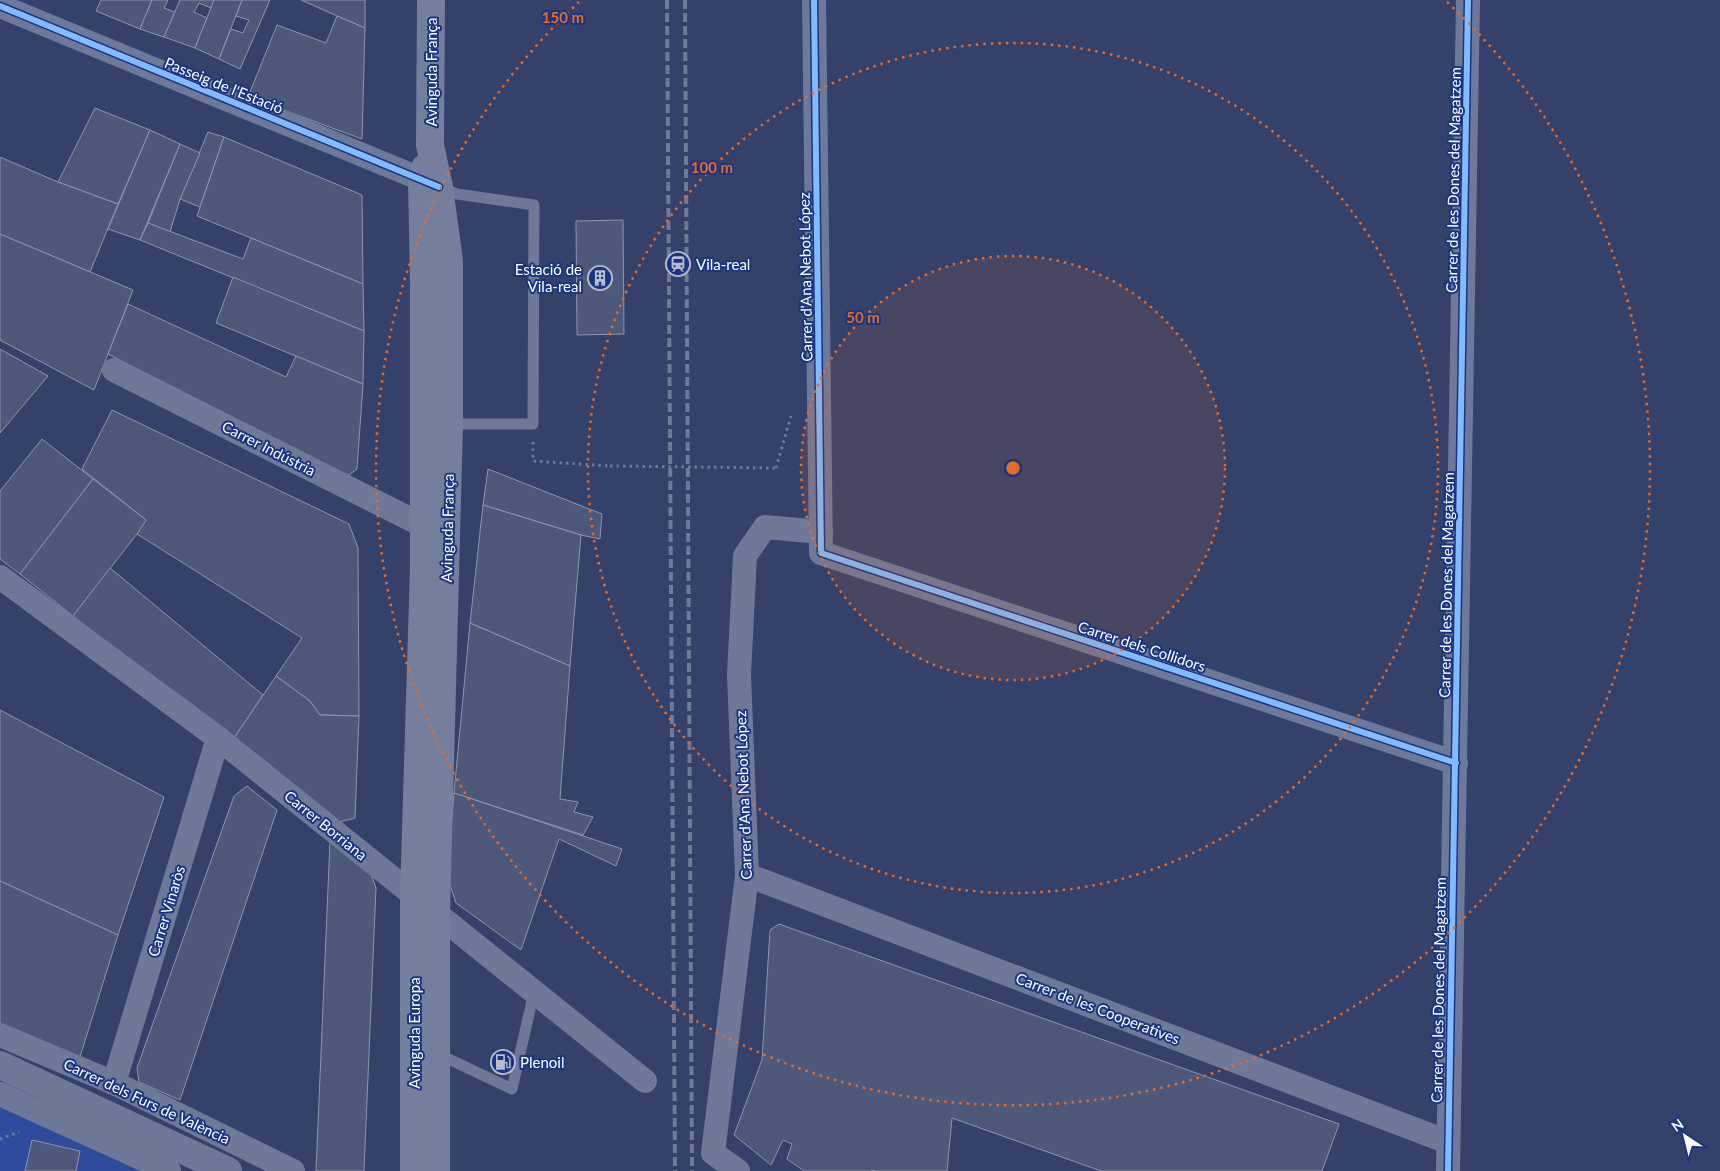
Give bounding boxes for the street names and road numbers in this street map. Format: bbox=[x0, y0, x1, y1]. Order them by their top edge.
street label: Avinguda França bbox=[422, 18, 440, 126]
street label: Passeig de l'Estació bbox=[162, 53, 286, 117]
street label: Carrer de les Dones del Magatzem bbox=[1442, 67, 1464, 293]
street label: Carrer d'Ana Nebot López bbox=[795, 192, 815, 362]
street label: Carrer Indústria bbox=[219, 417, 319, 479]
street label: Carrer de les Dones del Magatzem bbox=[1435, 472, 1457, 698]
street label: Avinguda França bbox=[437, 473, 457, 583]
street label: Carrer dels Collidors bbox=[1076, 617, 1208, 675]
street label: Carrer d'Ana Nebot López bbox=[731, 710, 755, 880]
street label: Carrer Borriana bbox=[281, 786, 371, 864]
street label: Carrer Vinaròs bbox=[144, 863, 188, 959]
street label: Carrer de les Dones del Magatzem bbox=[1427, 877, 1449, 1103]
street label: Carrer de les Cooperatives bbox=[1014, 968, 1182, 1048]
street label: Avinguda Europa bbox=[405, 977, 423, 1089]
street label: Carrer dels Furs de València bbox=[61, 1055, 233, 1147]

